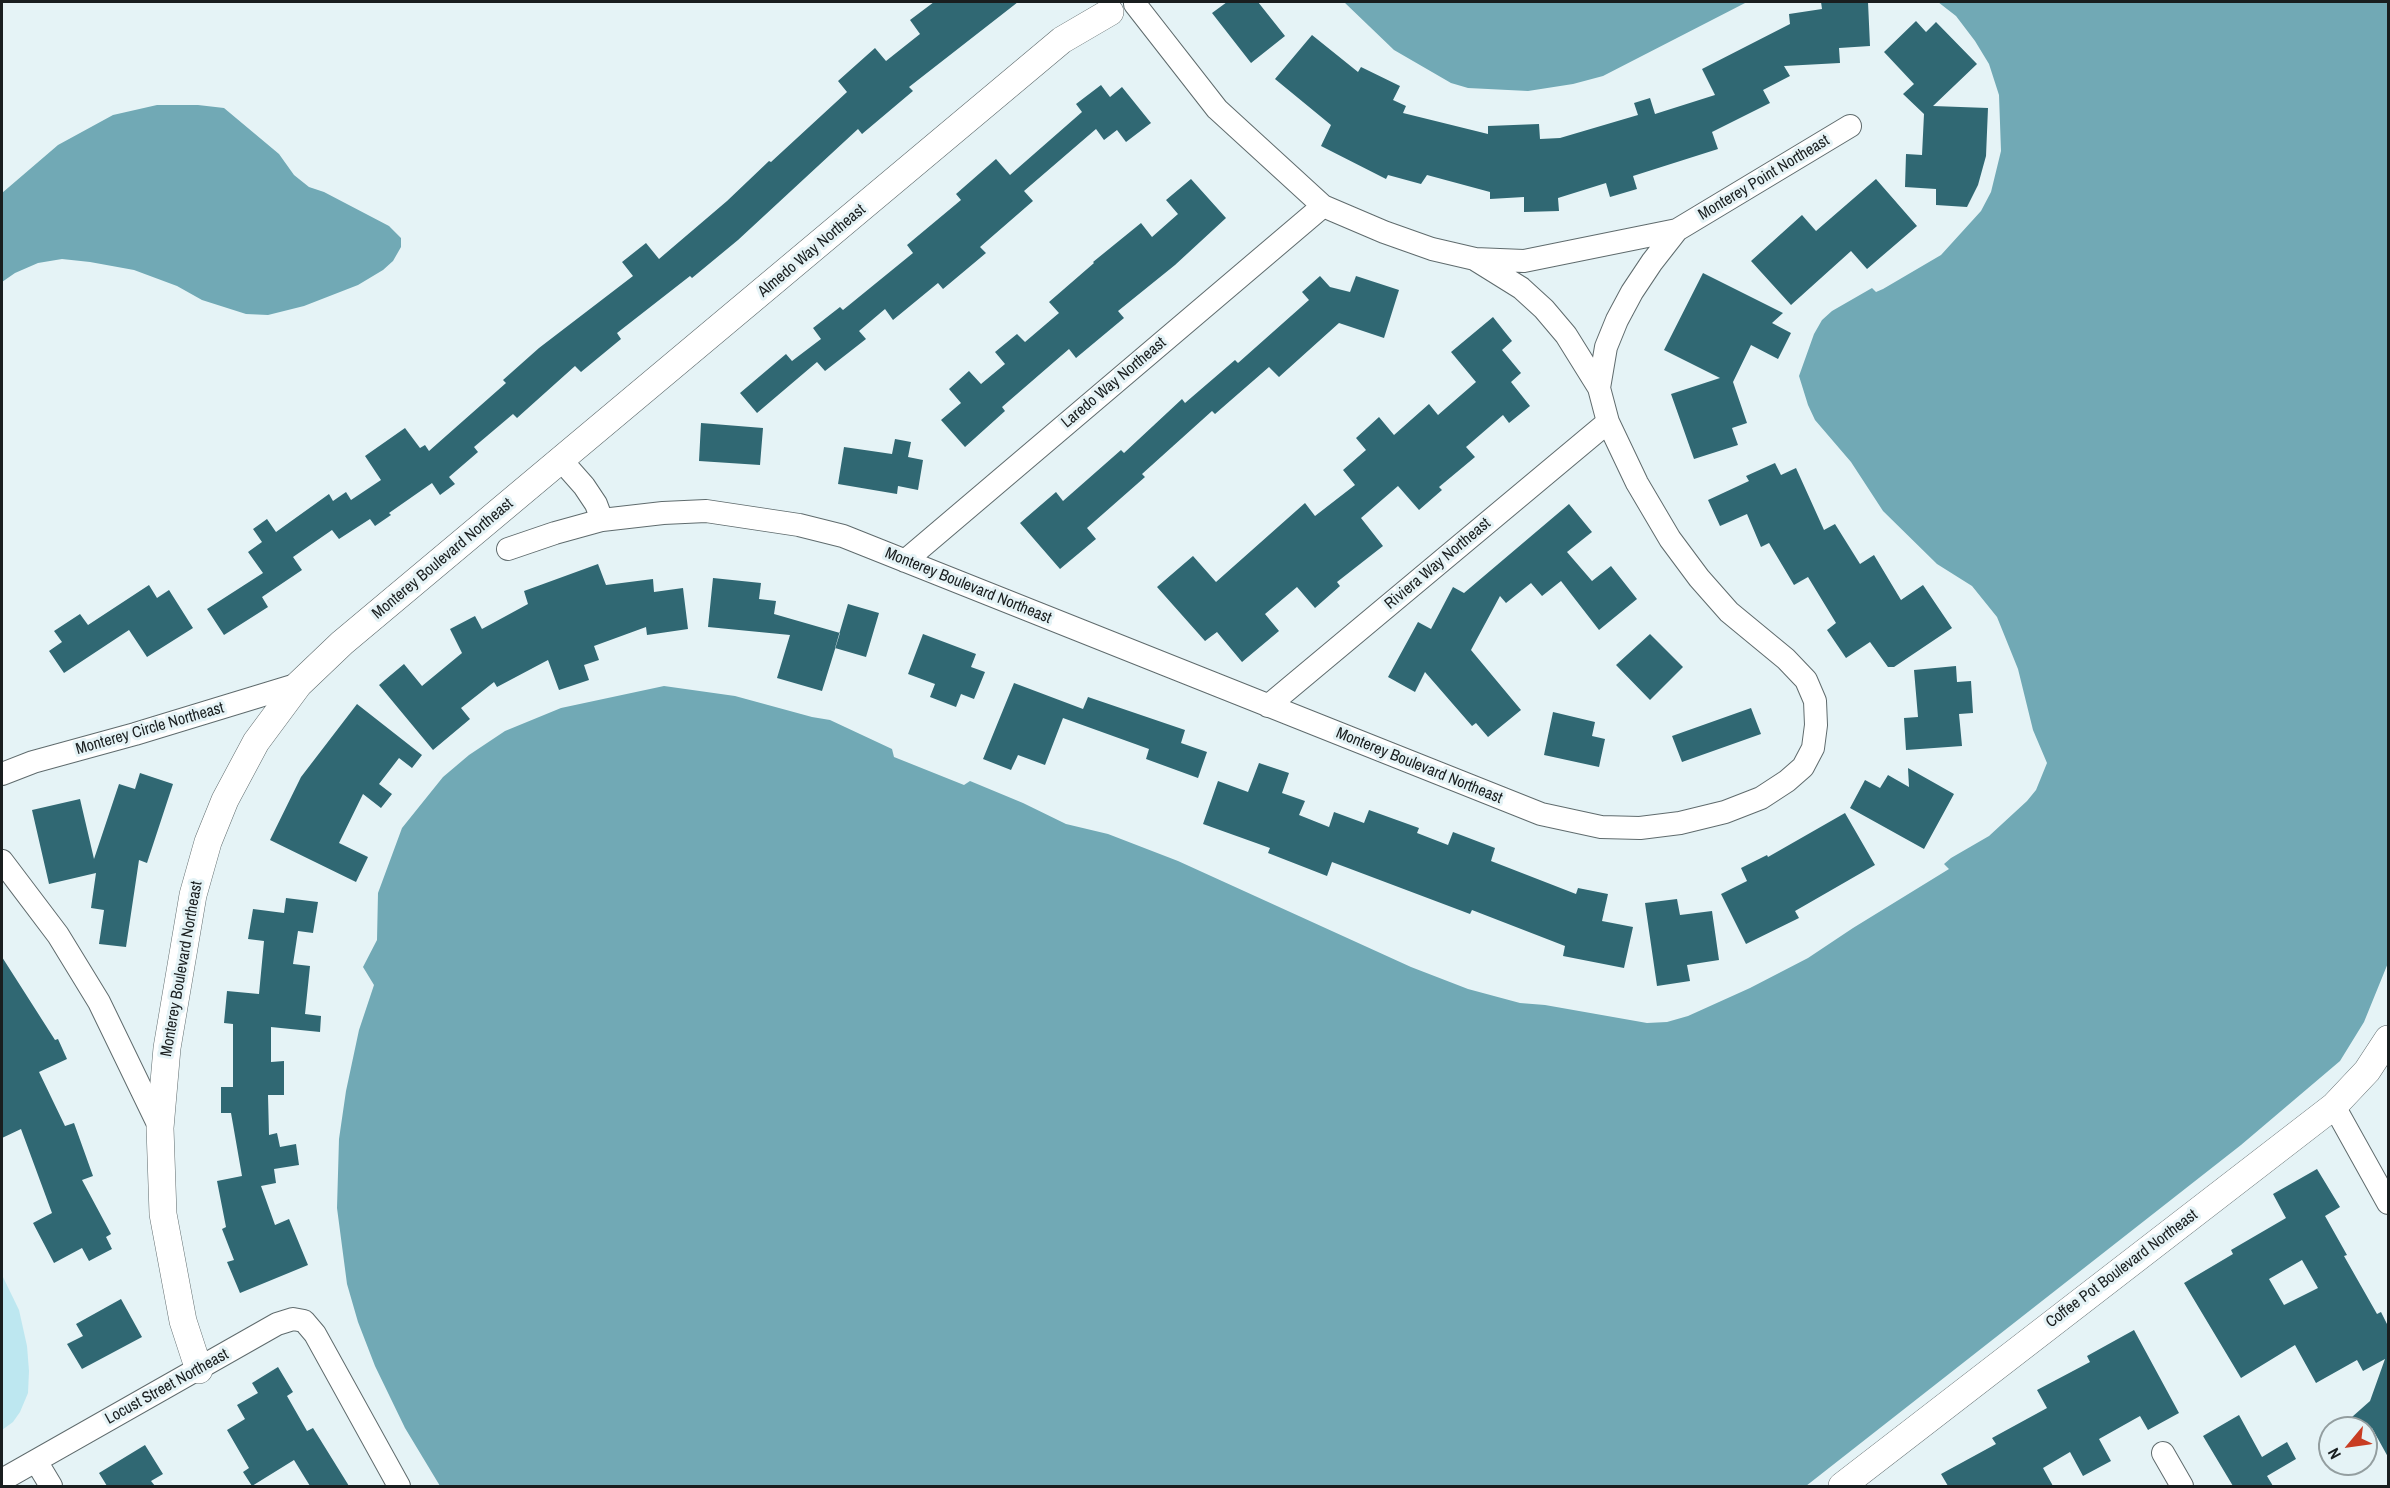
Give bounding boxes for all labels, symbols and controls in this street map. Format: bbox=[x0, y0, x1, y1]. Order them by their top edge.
street label: Monterey Point Northeast bbox=[1695, 131, 1833, 225]
street label: Almedo Way Northeast bbox=[754, 200, 870, 302]
street label: Laredo Way Northeast bbox=[1058, 334, 1170, 432]
street label: Monterey Boulevard Northeast bbox=[369, 494, 517, 624]
street label: Riviera Way Northeast bbox=[1381, 514, 1495, 614]
street label: Monterey Boulevard Northeast bbox=[882, 544, 1054, 628]
street label: Monterey Circle Northeast bbox=[74, 699, 226, 759]
street label: Monterey Boulevard Northeast bbox=[1333, 724, 1505, 808]
street label: Monterey Boulevard Northeast bbox=[157, 880, 207, 1058]
street label: Coffee Pot Boulevard Northeast bbox=[2042, 1206, 2202, 1332]
street label: Locust Street Northeast bbox=[102, 1345, 232, 1429]
north arrow bbox=[2318, 1416, 2378, 1476]
text: N bbox=[2322, 1444, 2346, 1463]

